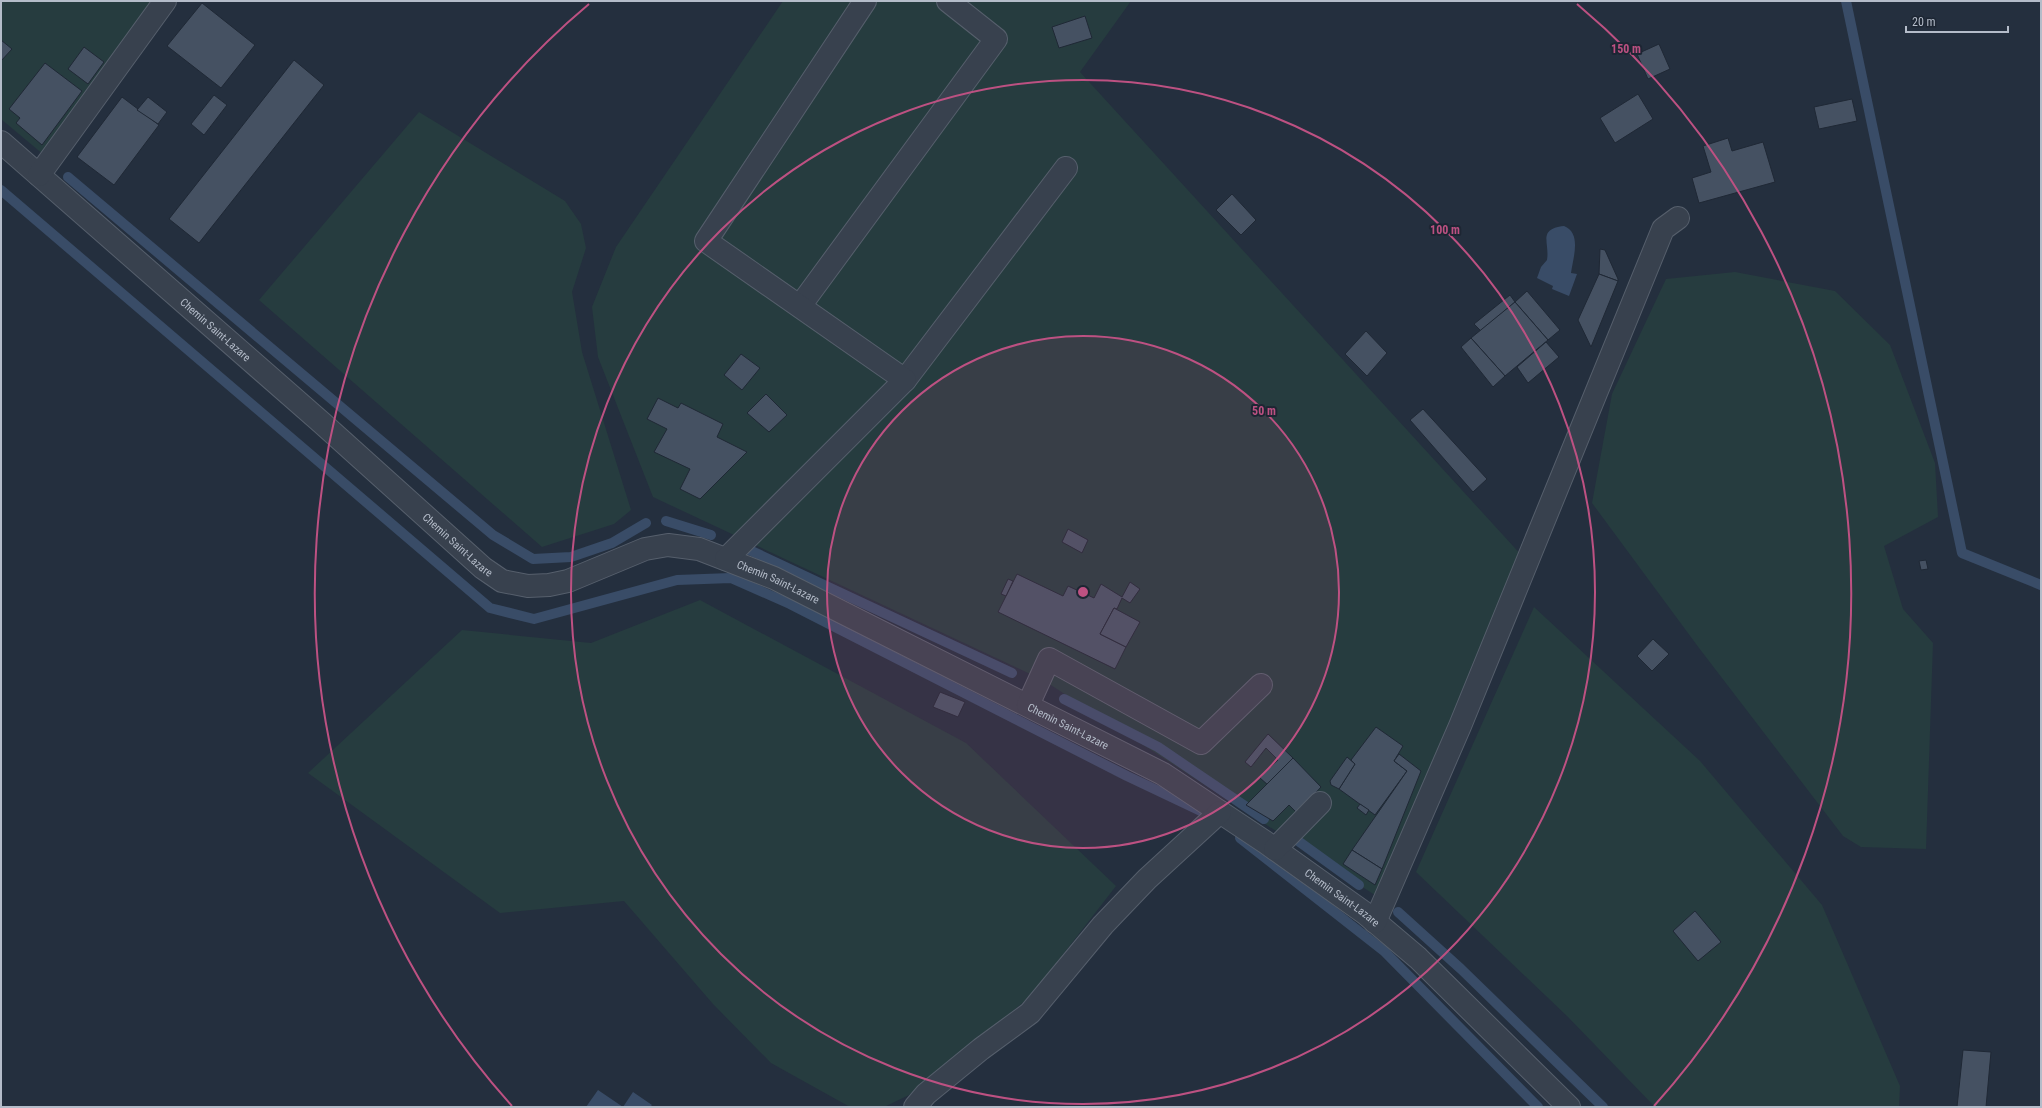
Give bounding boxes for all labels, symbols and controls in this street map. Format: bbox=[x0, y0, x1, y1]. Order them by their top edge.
scale bar bbox=[1906, 8, 2008, 34]
text: 20 m bbox=[1912, 15, 1936, 29]
text: 150 m bbox=[1611, 42, 1641, 56]
text: 100 m bbox=[1430, 223, 1460, 237]
street label: Chemin Saint-Lazare bbox=[177, 296, 253, 364]
text: 50 m bbox=[1252, 404, 1276, 418]
street label: Chemin Saint-Lazare bbox=[420, 511, 495, 580]
street label: Chemin Saint-Lazare bbox=[735, 558, 821, 607]
centre of rings bbox=[1076, 585, 1090, 599]
street label: Chemin Saint-Lazare bbox=[1025, 701, 1111, 753]
street label: Chemin Saint-Lazare bbox=[1302, 866, 1382, 930]

